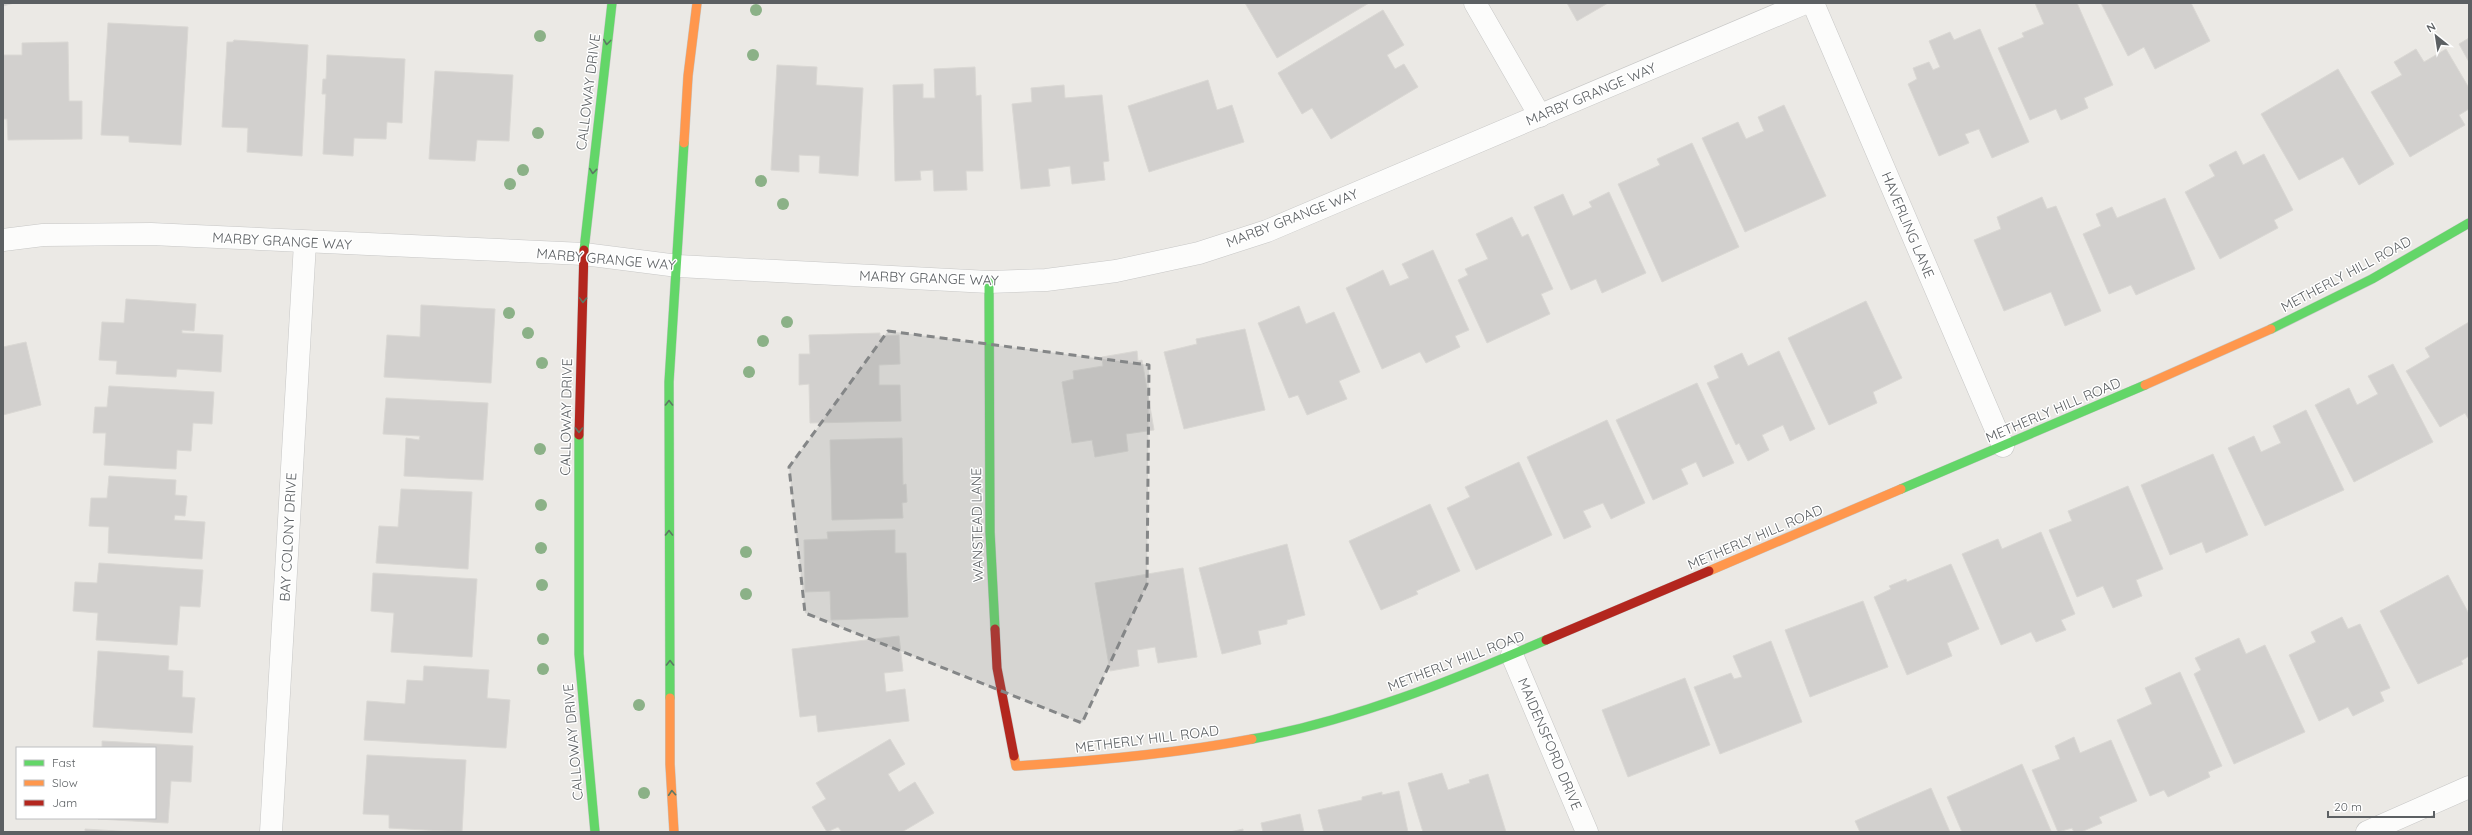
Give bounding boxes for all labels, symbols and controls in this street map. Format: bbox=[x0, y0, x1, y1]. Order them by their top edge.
north arrow bbox=[2416, 16, 2456, 56]
text: N bbox=[2424, 19, 2438, 35]
street label: CALLOWAY DRIVE bbox=[572, 33, 604, 151]
one-way arrow bbox=[603, 39, 612, 45]
street label: MARBY GRANGE WAY bbox=[1523, 58, 1659, 130]
one-way arrow bbox=[588, 168, 597, 174]
street label: HAVERLING LANE bbox=[1877, 169, 1939, 281]
street label: MARBY GRANGE WAY bbox=[1224, 184, 1361, 251]
street label: MARBY GRANGE WAY bbox=[212, 228, 352, 254]
street label: METHERLY HILL ROAD bbox=[2278, 232, 2414, 316]
street label: MARBY GRANGE WAY bbox=[536, 244, 677, 274]
street label: MARBY GRANGE WAY bbox=[859, 267, 999, 289]
one-way arrow bbox=[578, 297, 587, 303]
street label: CALLOWAY DRIVE bbox=[556, 358, 576, 476]
street label: METHERLY HILL ROAD bbox=[1983, 373, 2123, 447]
one-way arrow bbox=[665, 400, 673, 406]
one-way arrow bbox=[575, 427, 583, 433]
street label: WANSTEAD LANE bbox=[967, 468, 987, 582]
street label: BAY COLONY DRIVE bbox=[276, 472, 300, 602]
street label: METHERLY HILL ROAD bbox=[1685, 500, 1825, 574]
one-way arrow bbox=[665, 530, 673, 536]
street label: METHERLY HILL ROAD bbox=[1385, 627, 1527, 695]
one-way arrow bbox=[666, 660, 674, 666]
street label: MAIDENSFORD DRIVE bbox=[1514, 675, 1586, 813]
street label: CALLOWAY DRIVE bbox=[559, 683, 587, 801]
street label: METHERLY HILL ROAD bbox=[1074, 721, 1220, 757]
legend bbox=[16, 747, 156, 819]
text: Fast bbox=[52, 755, 76, 770]
text: Slow bbox=[52, 775, 78, 790]
one-way arrow bbox=[667, 790, 676, 796]
scale bar bbox=[2328, 793, 2434, 819]
text: Jam bbox=[52, 795, 77, 810]
text: 20 m bbox=[2334, 799, 2362, 814]

